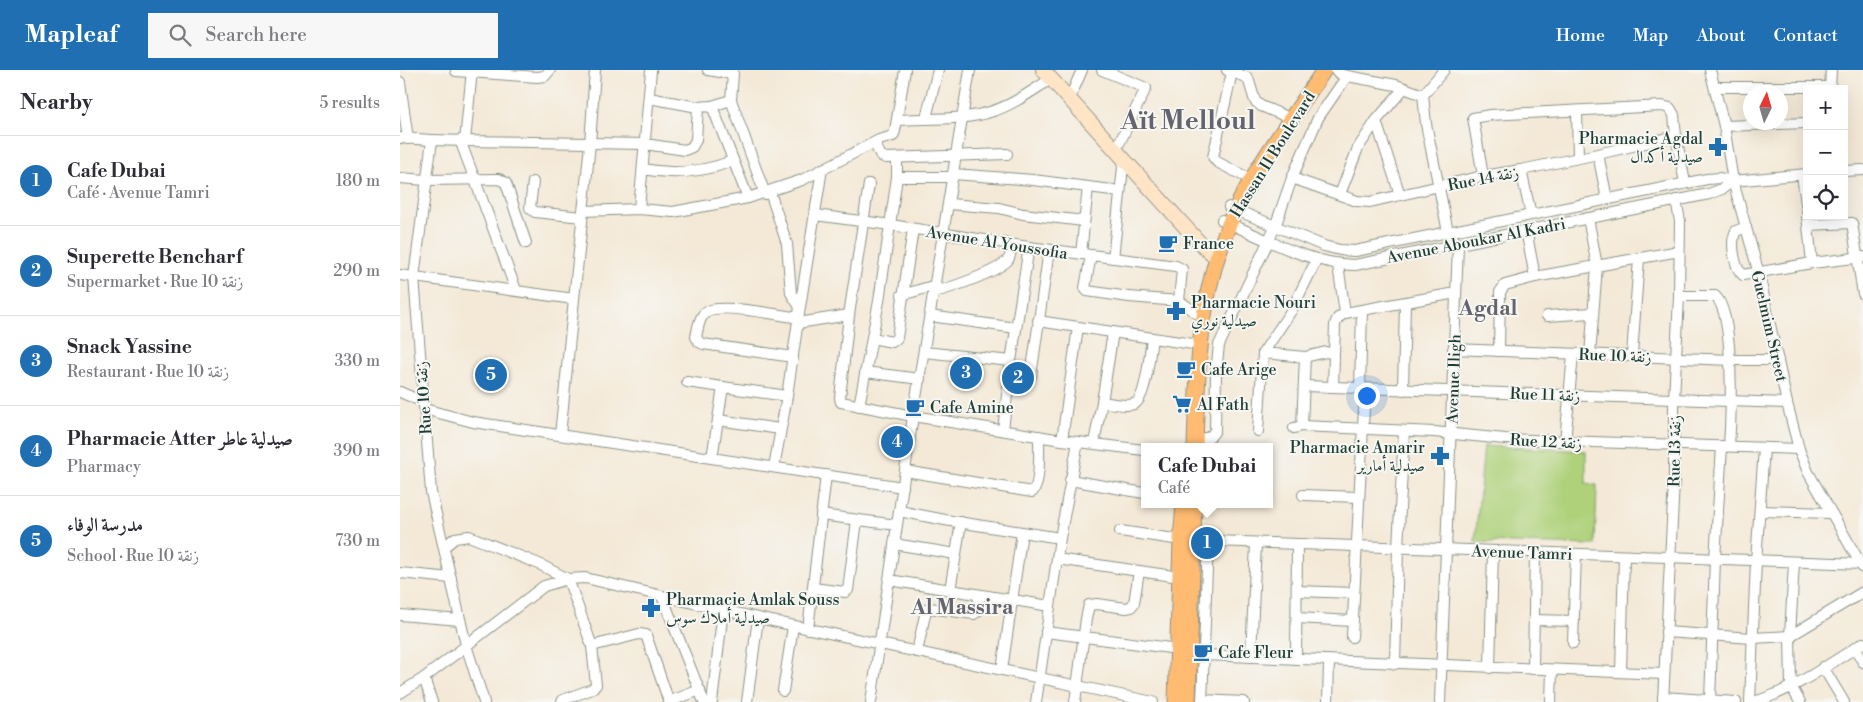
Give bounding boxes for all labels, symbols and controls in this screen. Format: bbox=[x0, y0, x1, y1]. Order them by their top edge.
search box bbox=[148, 13, 498, 58]
text: Mapleaf bbox=[25, 20, 118, 50]
icon: search bbox=[166, 21, 194, 49]
text: Search here bbox=[206, 23, 307, 47]
text: Home bbox=[1556, 24, 1605, 47]
text: Map bbox=[1633, 24, 1669, 47]
text: About bbox=[1697, 24, 1746, 47]
text: Contact bbox=[1774, 24, 1838, 47]
north arrow bbox=[1743, 85, 1788, 130]
map controls bbox=[1803, 85, 1848, 220]
button: + bbox=[1803, 85, 1848, 130]
street label: Hassan II Boulevard bbox=[1226, 88, 1320, 221]
text: Nearby bbox=[20, 90, 93, 116]
text: 5 results bbox=[319, 93, 380, 113]
district label: Aït Melloul bbox=[1119, 105, 1256, 137]
place label: Pharmacie Agdal صيدلية أكدال bbox=[1579, 129, 1703, 167]
button: − bbox=[1803, 130, 1848, 175]
pharmacy icon: Pharmacie Agdal صيدلية أكدال bbox=[1707, 136, 1729, 158]
text: Cafe Dubai bbox=[67, 159, 166, 183]
street label: Rue 14 زنقة bbox=[1446, 162, 1521, 196]
text: 1 bbox=[32, 171, 40, 191]
text: 180 m bbox=[336, 171, 380, 191]
button: locate bbox=[1803, 175, 1848, 220]
text: Café · Avenue Tamri bbox=[67, 183, 210, 203]
street label: Avenue Aboukar Al Kadri bbox=[1384, 214, 1567, 268]
street label: Avenue Al Youssofia bbox=[924, 222, 1070, 264]
cafe icon: France bbox=[1157, 232, 1179, 254]
place label: France bbox=[1183, 234, 1234, 254]
text: Superette Bencharf bbox=[67, 245, 243, 269]
text: 2 bbox=[31, 261, 41, 281]
text: 290 m bbox=[333, 261, 380, 281]
street label: Guelmim Street bbox=[1746, 269, 1792, 384]
text: Supermarket · Rue 10 زنقة bbox=[67, 272, 243, 292]
place label: Pharmacie Nouri صيدلية نوري bbox=[1191, 293, 1316, 333]
district label: Agdal bbox=[1458, 296, 1518, 322]
pharmacy icon: Pharmacie Nouri صيدلية نوري bbox=[1165, 300, 1187, 322]
street label: Avenue Iligh bbox=[1442, 333, 1466, 425]
text: Snack Yassine bbox=[67, 335, 192, 359]
street label: Rue 10 زنقة bbox=[1578, 345, 1652, 367]
text: 3 bbox=[31, 351, 41, 371]
text: 330 m bbox=[334, 351, 380, 371]
pin: 3 bbox=[950, 354, 982, 392]
pin: 5 bbox=[475, 356, 507, 394]
cafe icon: Cafe Arige bbox=[1175, 358, 1197, 380]
pin: 2 bbox=[1002, 359, 1034, 397]
place label: Cafe Arige bbox=[1201, 360, 1277, 380]
street label: Rue 10 زنقة bbox=[411, 361, 437, 435]
text: Restaurant · Rue 10 زنقة bbox=[67, 362, 229, 382]
your location bbox=[1354, 383, 1380, 409]
street label: Rue 11 زنقة bbox=[1509, 384, 1581, 406]
supermarket icon: Al Fath bbox=[1171, 393, 1193, 415]
place label: Al Fath bbox=[1196, 395, 1249, 415]
cafe icon: Cafe Amine bbox=[904, 396, 926, 418]
place label: Cafe Amine bbox=[930, 398, 1014, 418]
street label: Rue 13 زنقة bbox=[1664, 415, 1686, 487]
pin: 4 bbox=[881, 423, 913, 461]
text: Pharmacie Atter صيدلية عاطر bbox=[67, 427, 293, 451]
street label: Rue 12 زنقة bbox=[1509, 430, 1583, 454]
place label: Pharmacie Amarir صيدلية أمارير bbox=[1290, 438, 1425, 476]
text: 4 bbox=[31, 441, 41, 461]
text: 390 m bbox=[334, 441, 380, 461]
popup bbox=[1141, 443, 1273, 508]
pharmacy icon: Pharmacie Amarir صيدلية أمارير bbox=[1429, 445, 1451, 467]
text: Cafe Dubai bbox=[1158, 454, 1256, 478]
text: Pharmacy bbox=[67, 457, 141, 477]
text: Café bbox=[1158, 478, 1190, 498]
text: مدرسة الوفاء bbox=[67, 513, 143, 537]
pin: 1 bbox=[1191, 524, 1223, 562]
text: 5 bbox=[31, 531, 41, 551]
text: 730 m bbox=[335, 531, 380, 551]
street label: Avenue Tamri bbox=[1470, 541, 1573, 565]
text: School · Rue 10 زنقة bbox=[67, 546, 199, 566]
place label: Pharmacie Amlak Souss صيدلية أملاك سوس bbox=[666, 590, 839, 628]
district label: Al Massira bbox=[910, 595, 1014, 621]
pharmacy icon: Pharmacie Amlak Souss صيدلية أملاك سوس bbox=[640, 597, 662, 619]
cafe icon: Cafe Fleur bbox=[1192, 641, 1214, 663]
place label: Cafe Fleur bbox=[1218, 643, 1293, 663]

